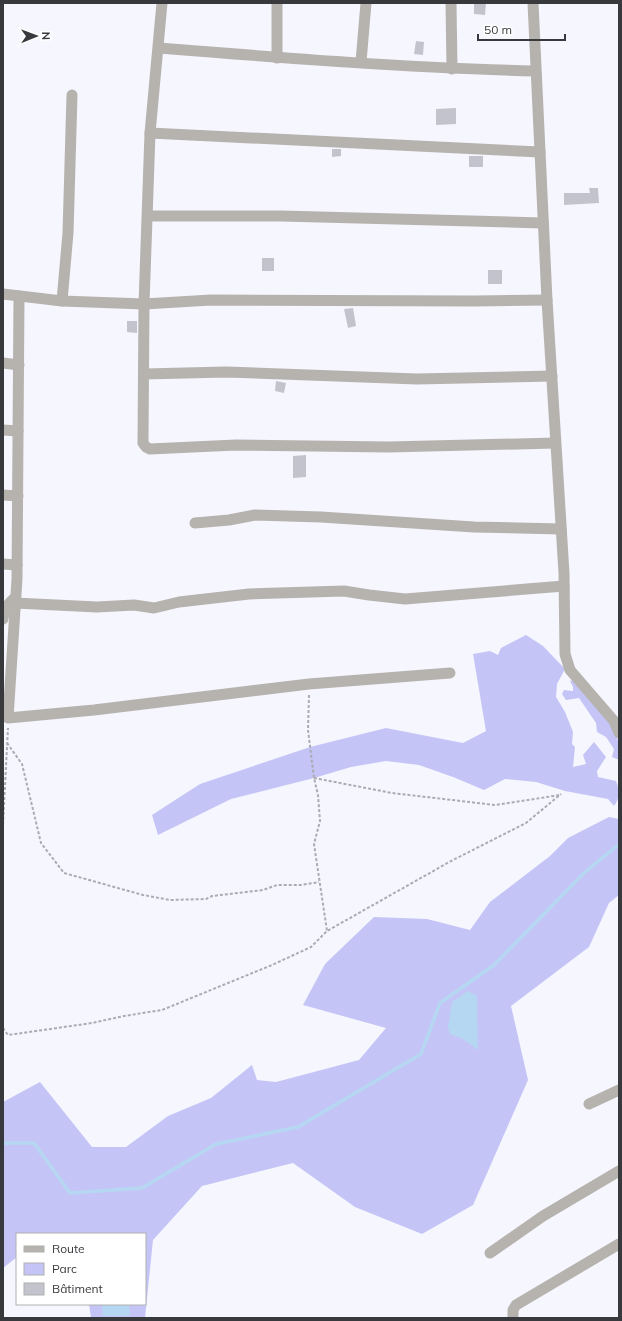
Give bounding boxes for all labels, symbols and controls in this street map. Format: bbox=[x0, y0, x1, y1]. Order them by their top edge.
north arrow bbox=[16, 16, 56, 56]
scale bar bbox=[478, 16, 565, 42]
text: 50 m bbox=[484, 22, 512, 37]
text: N bbox=[39, 32, 53, 40]
legend bbox=[16, 1233, 146, 1305]
text: Route bbox=[52, 1241, 85, 1256]
text: Parc bbox=[52, 1261, 77, 1276]
text: Bâtiment bbox=[52, 1281, 103, 1296]

